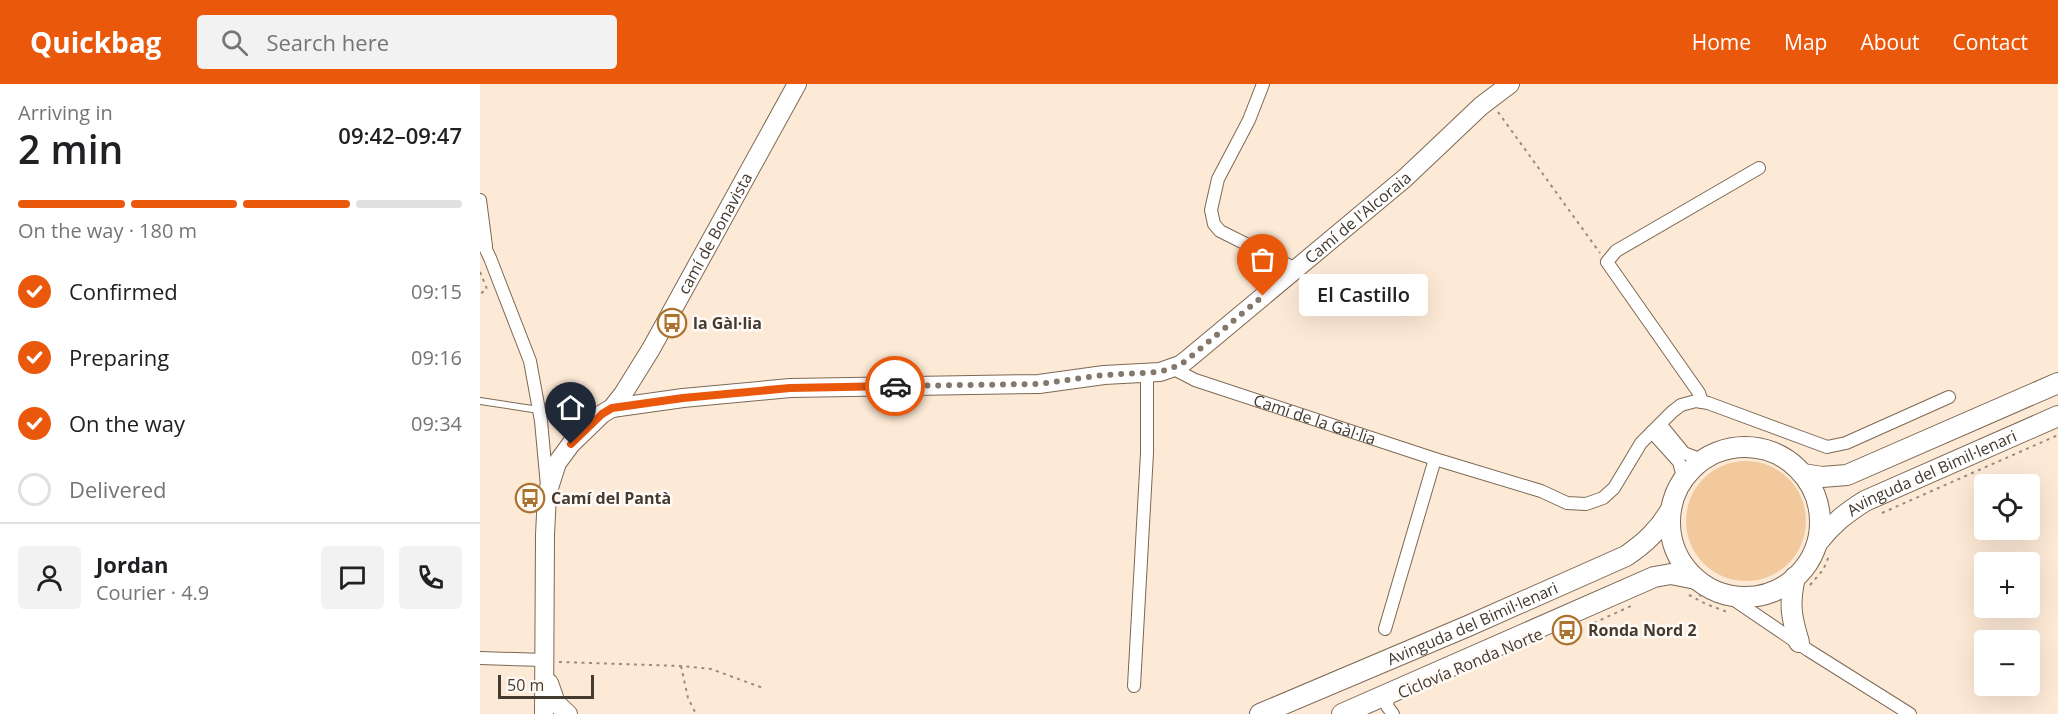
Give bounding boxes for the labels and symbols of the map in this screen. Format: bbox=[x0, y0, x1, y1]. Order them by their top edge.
street label: Camí de l'Alcoraia bbox=[1300, 167, 1416, 268]
street label: camí de Bonavista bbox=[672, 169, 757, 298]
pin bbox=[1237, 234, 1288, 296]
callout: El Castillo bbox=[1299, 275, 1428, 317]
bus stop icon: la Gàl·lia bbox=[656, 307, 688, 339]
place label: la Gàl·lia bbox=[693, 312, 762, 334]
courier bbox=[865, 356, 925, 416]
pin bbox=[545, 382, 596, 444]
street label: Camí de la Gàl·lia bbox=[1251, 389, 1379, 450]
street label: Avinguda del Bimil·lenari bbox=[1842, 425, 2020, 521]
bus stop icon: Camí del Pantà bbox=[514, 482, 546, 514]
place label: Camí del Pantà bbox=[551, 487, 671, 509]
street label: Avinguda del Bimil·lenari bbox=[1384, 577, 1561, 670]
bus stop icon: Ronda Nord 2 bbox=[1551, 614, 1583, 646]
place label: Ronda Nord 2 bbox=[1588, 619, 1697, 641]
street label: Ciclovía Ronda Norte bbox=[1394, 622, 1546, 704]
scale bar bbox=[498, 672, 594, 700]

